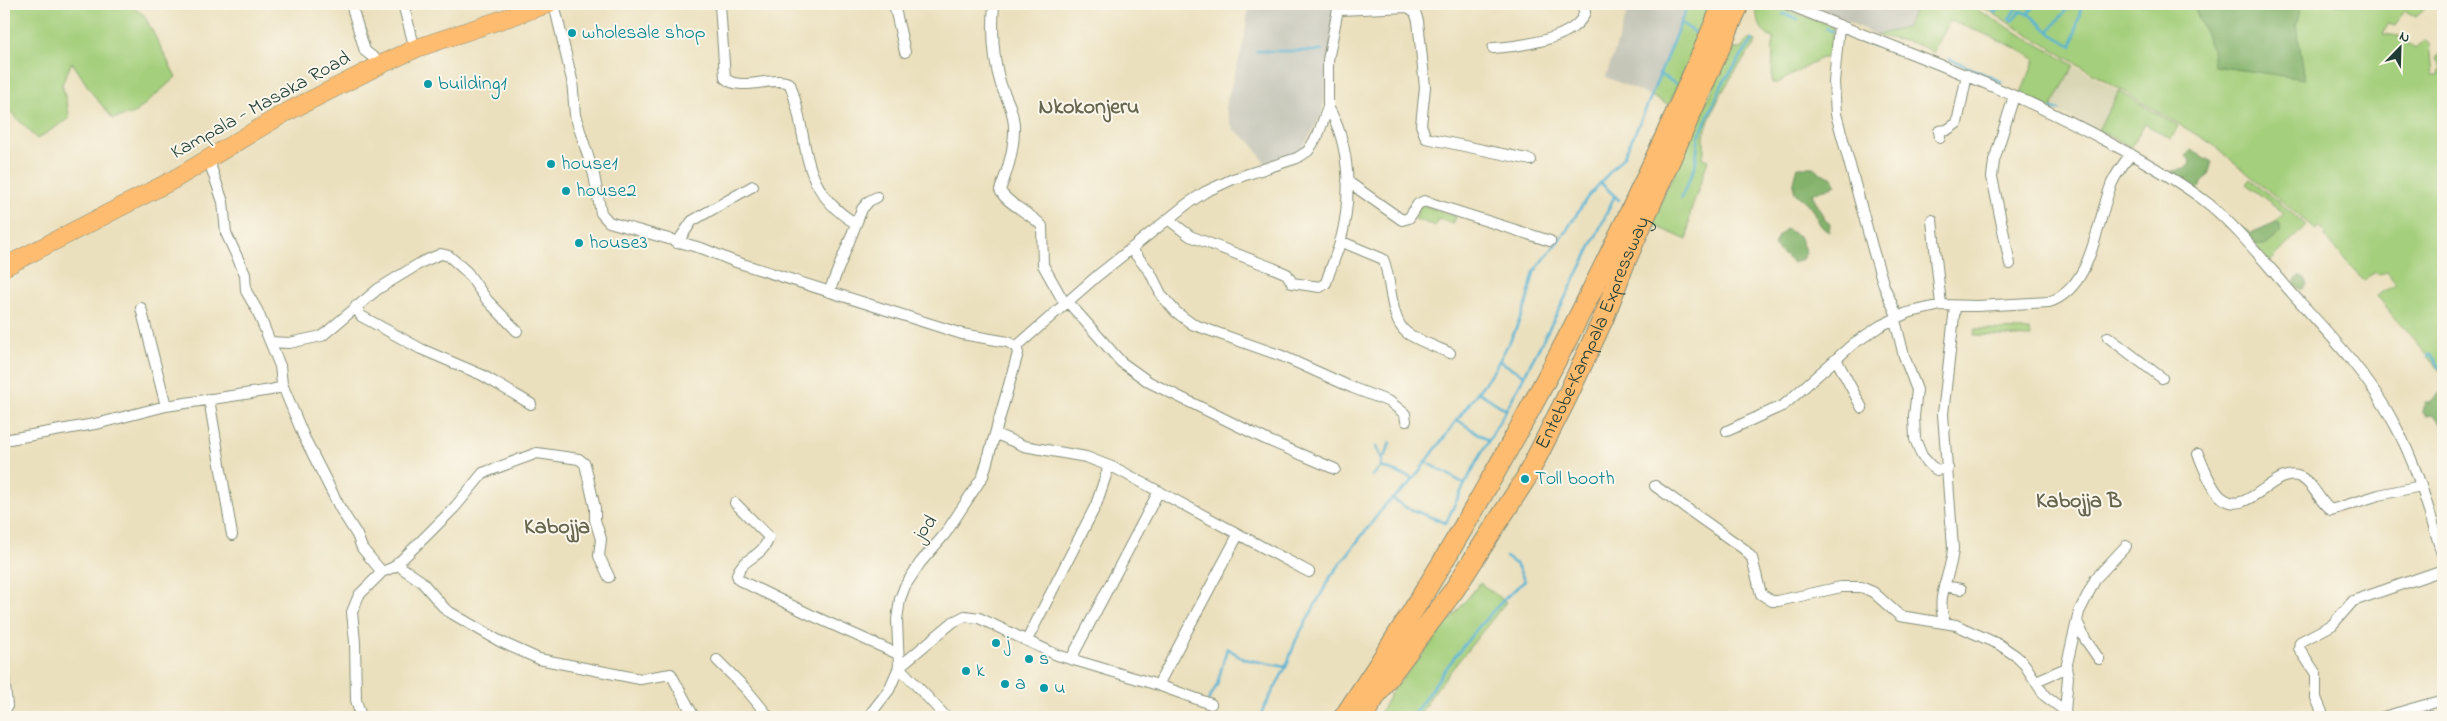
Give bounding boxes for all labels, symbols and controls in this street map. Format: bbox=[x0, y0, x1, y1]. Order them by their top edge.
place label: wholesale shop bbox=[582, 19, 706, 48]
north arrow bbox=[2374, 22, 2424, 72]
text: N bbox=[2396, 26, 2413, 49]
marker: wholesale shop bbox=[566, 27, 578, 39]
street label: Kampala - Masaka Road bbox=[166, 45, 356, 167]
place label: building1 bbox=[438, 70, 507, 100]
marker: building1 bbox=[422, 78, 434, 90]
district label: Nkokonjeru bbox=[1039, 92, 1140, 124]
place label: house1 bbox=[561, 150, 618, 179]
marker: house1 bbox=[545, 158, 557, 170]
place label: house2 bbox=[576, 177, 636, 206]
marker: house2 bbox=[560, 185, 572, 197]
street label: Entebbe–Kampala Expressway bbox=[1528, 212, 1658, 454]
place label: house3 bbox=[589, 229, 648, 258]
marker: house3 bbox=[573, 237, 585, 249]
place label: Toll booth bbox=[1535, 465, 1615, 494]
marker: Toll booth bbox=[1519, 473, 1531, 485]
district label: Kabojja B bbox=[2036, 486, 2122, 518]
street label: jod bbox=[905, 509, 945, 549]
district label: Kabojja bbox=[524, 512, 590, 544]
place label: j bbox=[1003, 629, 1011, 658]
marker: j bbox=[990, 637, 1002, 649]
place label: s bbox=[1039, 645, 1049, 674]
marker: s bbox=[1023, 653, 1035, 665]
place label: k bbox=[976, 657, 985, 686]
marker: k bbox=[960, 665, 972, 677]
place label: a bbox=[1015, 670, 1026, 699]
place label: u bbox=[1054, 674, 1065, 703]
marker: a bbox=[999, 678, 1011, 690]
marker: u bbox=[1038, 682, 1050, 694]

